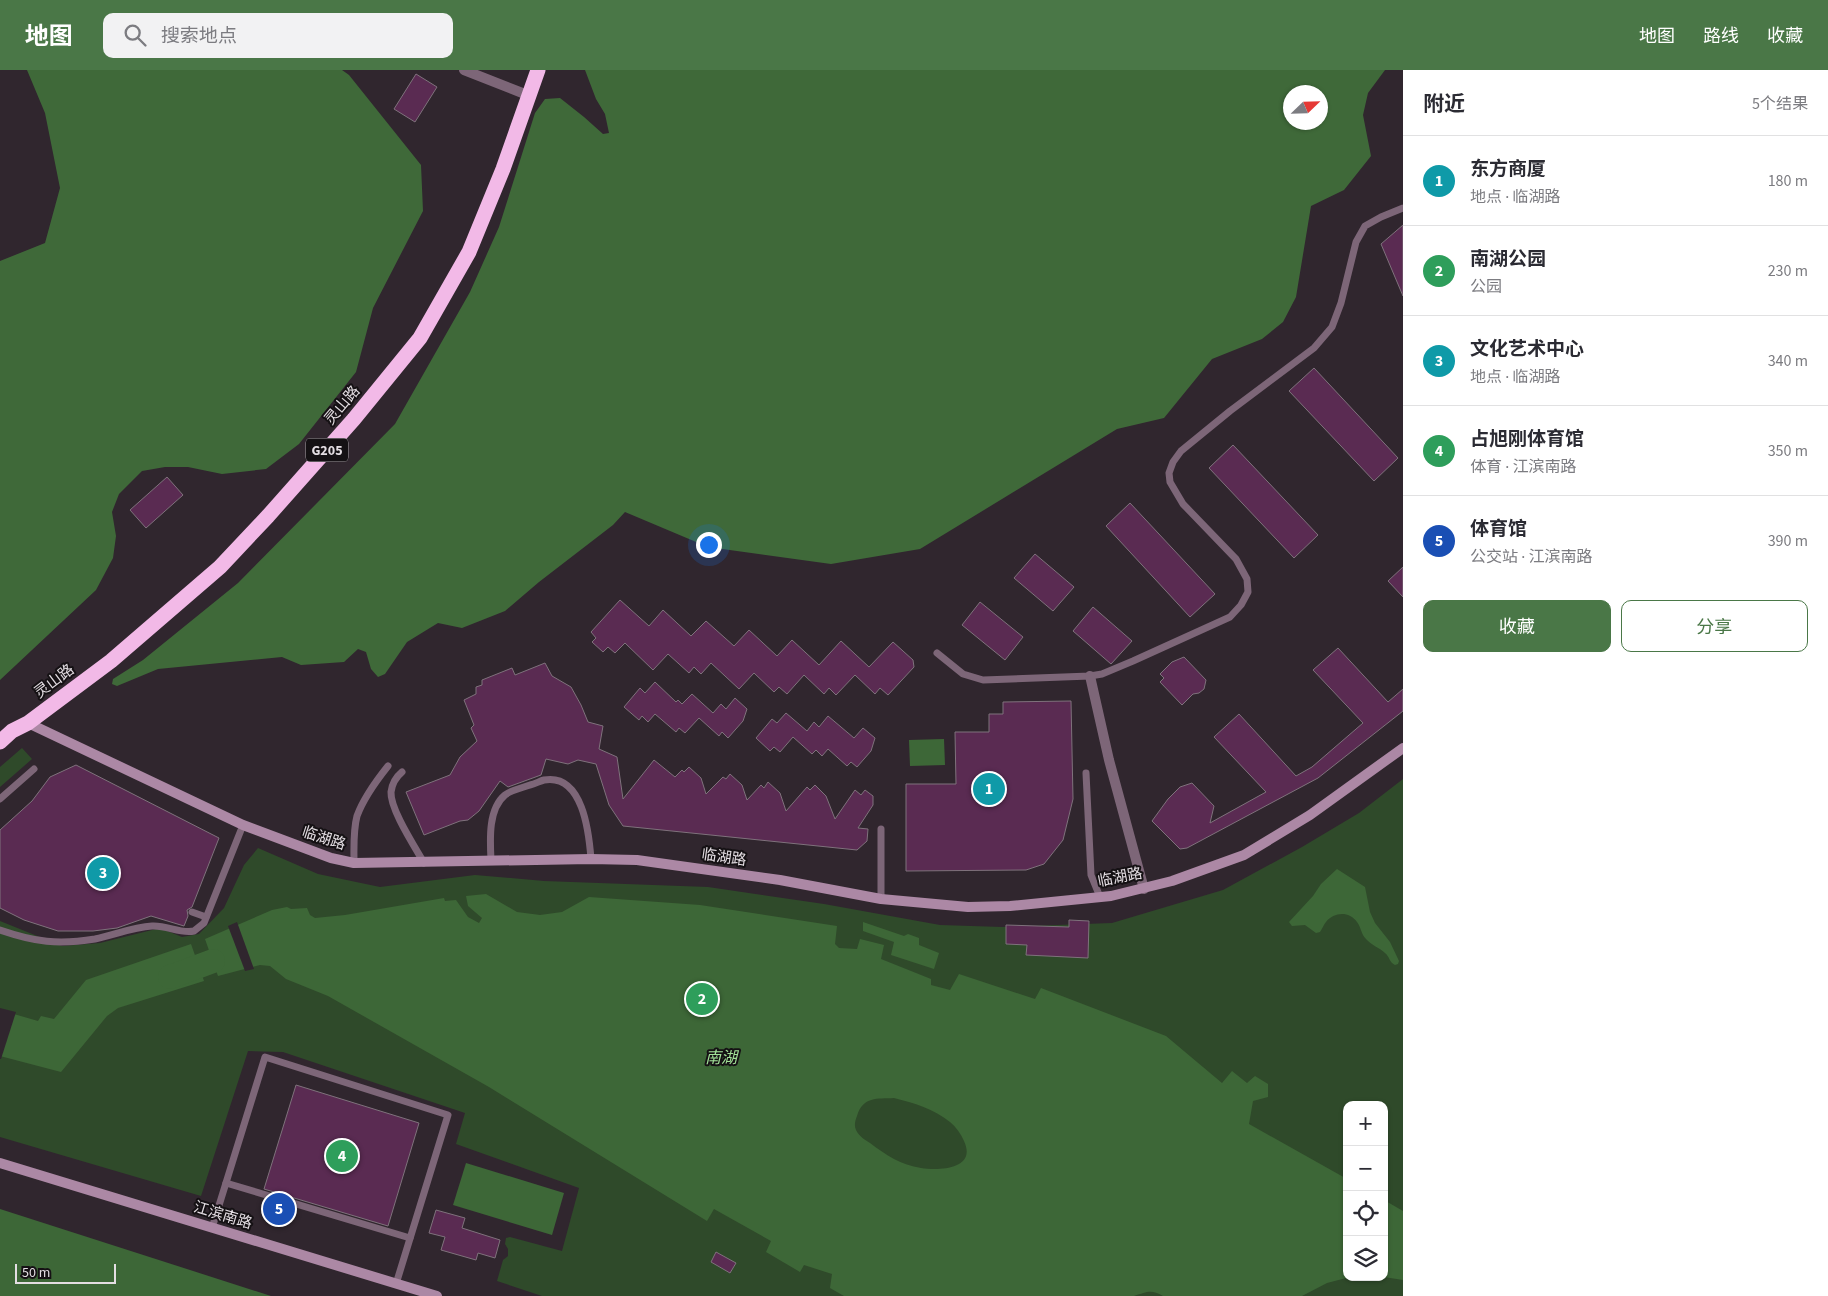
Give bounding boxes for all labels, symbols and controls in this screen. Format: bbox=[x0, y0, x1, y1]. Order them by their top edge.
search box bbox=[103, 13, 453, 58]
text: 地图 bbox=[25, 19, 73, 54]
icon: search bbox=[121, 21, 149, 49]
text: 搜索地点 bbox=[161, 23, 237, 50]
text: 地图 bbox=[1639, 24, 1675, 49]
text: 路线 bbox=[1703, 24, 1739, 49]
text: 收藏 bbox=[1767, 24, 1803, 49]
north arrow bbox=[1283, 85, 1328, 130]
text: 附近 bbox=[1423, 89, 1465, 119]
text: 5个结果 bbox=[1752, 93, 1808, 115]
text: 东方商厦 bbox=[1470, 156, 1546, 183]
text: 1 bbox=[1435, 170, 1443, 192]
text: 180 m bbox=[1768, 170, 1808, 192]
text: 地点 · 临湖路 bbox=[1470, 186, 1560, 208]
text: 南湖公园 bbox=[1470, 246, 1546, 273]
text: 2 bbox=[1435, 260, 1443, 282]
text: 230 m bbox=[1768, 260, 1808, 282]
text: 公园 bbox=[1470, 276, 1502, 298]
text: 文化艺术中心 bbox=[1470, 336, 1584, 363]
text: 3 bbox=[1435, 350, 1443, 372]
text: 340 m bbox=[1768, 350, 1808, 372]
text: 地点 · 临湖路 bbox=[1470, 366, 1560, 388]
street label: 灵山路 bbox=[320, 381, 365, 429]
text: 占旭刚体育馆 bbox=[1470, 426, 1584, 453]
road number: G205 bbox=[306, 438, 348, 462]
text: 4 bbox=[1435, 440, 1443, 462]
text: 350 m bbox=[1768, 440, 1808, 462]
text: 体育 · 江滨南路 bbox=[1470, 456, 1576, 478]
text: 体育馆 bbox=[1470, 516, 1527, 543]
text: 5 bbox=[1435, 530, 1443, 552]
text: 390 m bbox=[1768, 530, 1808, 552]
your location bbox=[696, 532, 722, 558]
text: 公交站 · 江滨南路 bbox=[1470, 546, 1592, 568]
button: 收藏 bbox=[1423, 600, 1611, 652]
button: 分享 bbox=[1621, 600, 1808, 652]
street label: 灵山路 bbox=[30, 659, 79, 703]
pin: 1 bbox=[973, 770, 1005, 808]
street label: 临湖路 bbox=[299, 822, 348, 855]
street label: 临湖路 bbox=[700, 844, 748, 871]
pin: 3 bbox=[87, 854, 119, 892]
street label: 临湖路 bbox=[1096, 863, 1144, 892]
pin: 2 bbox=[686, 980, 718, 1018]
water label: 南湖 bbox=[705, 1047, 740, 1069]
map controls bbox=[1343, 1101, 1388, 1281]
button: + bbox=[1343, 1101, 1388, 1146]
pin: 4 bbox=[326, 1137, 358, 1175]
button: − bbox=[1343, 1146, 1388, 1191]
pin: 5 bbox=[263, 1190, 295, 1228]
button: locate bbox=[1343, 1191, 1388, 1236]
street label: 江滨南路 bbox=[191, 1197, 255, 1234]
button: layers bbox=[1343, 1236, 1388, 1281]
scale bar bbox=[15, 1261, 116, 1284]
text: 50 m bbox=[22, 1263, 50, 1283]

